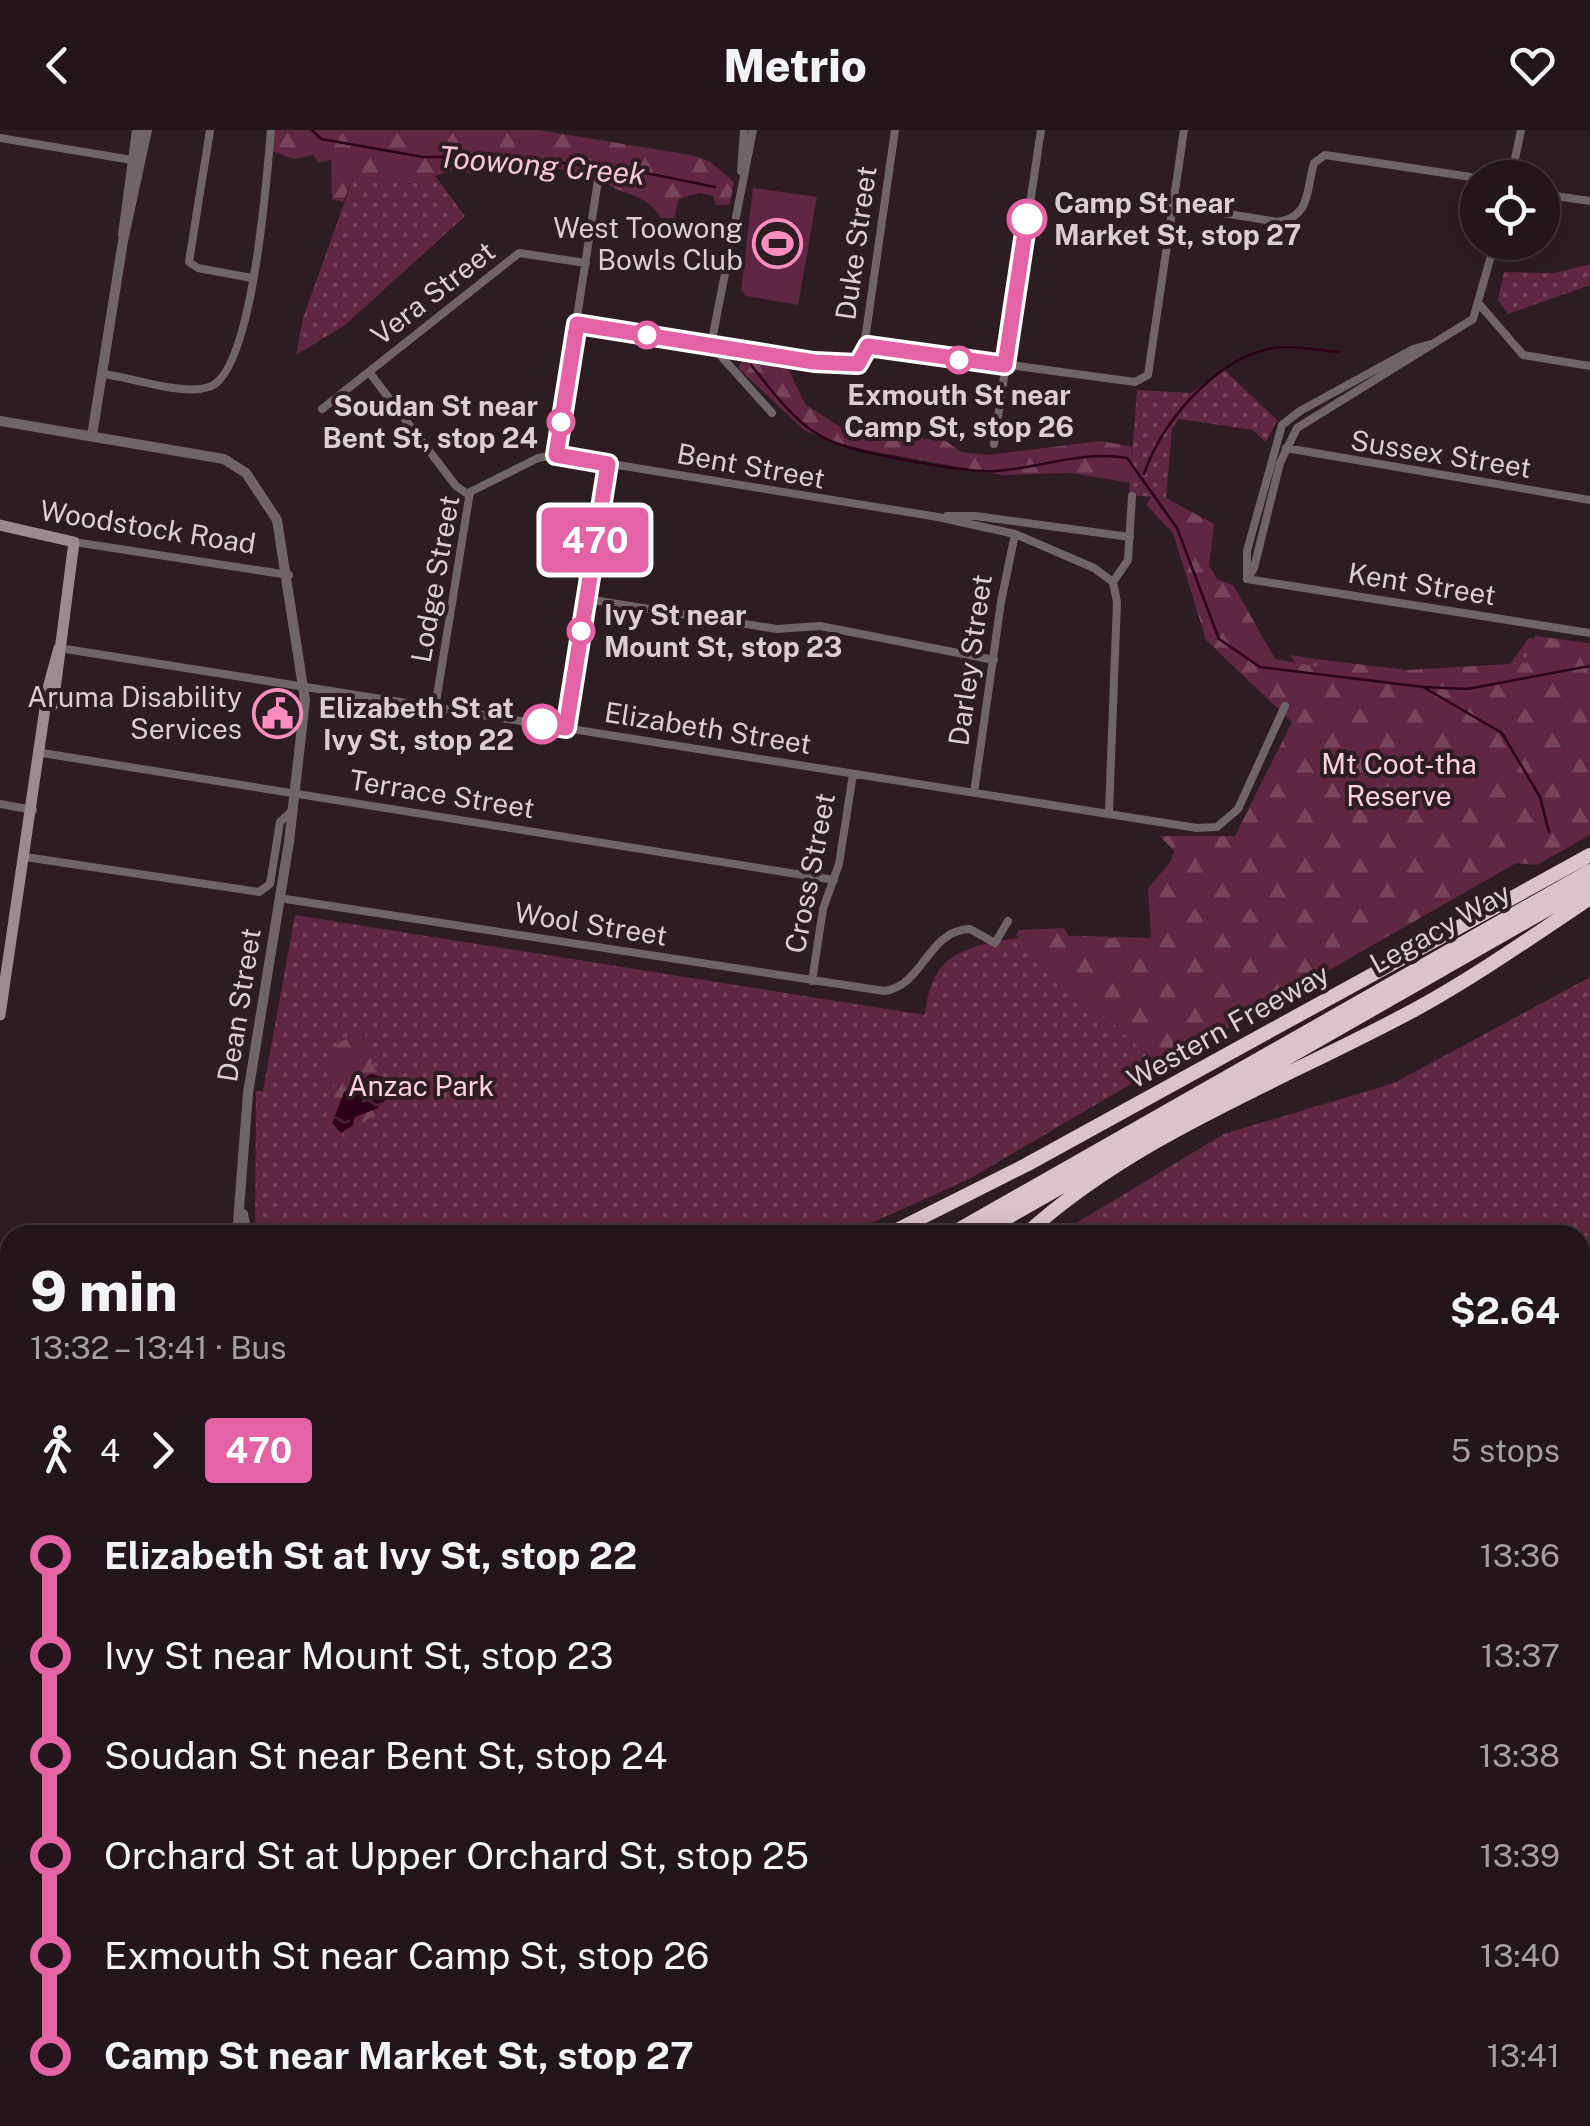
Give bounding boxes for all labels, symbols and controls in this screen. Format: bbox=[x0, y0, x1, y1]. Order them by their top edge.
icon: back bbox=[30, 38, 85, 93]
icon: heart bbox=[1505, 38, 1560, 93]
text: Metrio bbox=[723, 39, 867, 92]
water label: Toowong Creek bbox=[437, 138, 648, 192]
map controls bbox=[1460, 160, 1560, 260]
button: locate bbox=[1460, 160, 1560, 260]
street label: Duke Street bbox=[828, 164, 883, 322]
place label: Camp St near Market St, stop 27 bbox=[1054, 186, 1301, 251]
marker: Camp St near Market St, stop 27 bbox=[1008, 200, 1046, 238]
place label: West Toowong Bowls Club bbox=[553, 211, 743, 276]
sports icon: West Toowong Bowls Club bbox=[752, 218, 804, 270]
street label: Vera Street bbox=[364, 234, 501, 351]
unlabelled marker bbox=[634, 322, 660, 348]
marker: Exmouth St near Camp St, stop 26 bbox=[946, 347, 972, 373]
place label: Exmouth St near Camp St, stop 26 bbox=[844, 378, 1074, 443]
place label: Soudan St near Bent St, stop 24 bbox=[322, 389, 538, 454]
marker: Soudan St near Bent St, stop 24 bbox=[548, 409, 574, 435]
street label: Sussex Street bbox=[1348, 423, 1534, 484]
street label: Bent Street bbox=[674, 436, 828, 495]
street label: Woodstock Road bbox=[38, 493, 258, 560]
street label: Lodge Street bbox=[404, 493, 465, 665]
line badge: 470 bbox=[538, 508, 652, 572]
text: 470 bbox=[561, 520, 629, 561]
street label: Kent Street bbox=[1346, 556, 1498, 611]
street label: Darley Street bbox=[941, 572, 998, 748]
place label: Ivy St near Mount St, stop 23 bbox=[604, 598, 842, 663]
marker: Ivy St near Mount St, stop 23 bbox=[568, 618, 594, 644]
place label: Aruma Disability Services bbox=[27, 680, 242, 745]
public building icon: Aruma Disability Services bbox=[251, 687, 303, 739]
place label: Elizabeth St at Ivy St, stop 22 bbox=[319, 691, 514, 756]
street label: Elizabeth Street bbox=[602, 695, 814, 760]
marker: Elizabeth St at Ivy St, stop 22 bbox=[523, 705, 561, 743]
park label: Mt Coot-tha Reserve bbox=[1321, 747, 1477, 812]
street label: Terrace Street bbox=[347, 763, 537, 824]
street label: Cross Street bbox=[778, 790, 841, 956]
street label: Legacy Way bbox=[1364, 875, 1516, 980]
street label: Wool Street bbox=[512, 895, 670, 952]
street label: Dean Street bbox=[210, 926, 267, 1084]
street label: Western Freeway bbox=[1121, 956, 1334, 1095]
park label: Anzac Park bbox=[348, 1069, 494, 1102]
text: 9 min bbox=[30, 1259, 177, 1323]
text: $2.64 bbox=[1450, 1288, 1560, 1333]
text: 13:32 – 13:41 · Bus bbox=[30, 1329, 286, 1366]
icon: walk bbox=[30, 1423, 85, 1478]
icon: forward bbox=[135, 1423, 190, 1478]
text: 470 bbox=[225, 1430, 292, 1471]
text: 4 bbox=[100, 1432, 120, 1469]
text: 5 stops bbox=[1451, 1432, 1560, 1469]
text: Elizabeth St at Ivy St, stop 22 bbox=[104, 1533, 637, 1578]
text: 13:36 bbox=[1480, 1537, 1560, 1574]
text: Ivy St near Mount St, stop 23 bbox=[104, 1633, 613, 1678]
text: 13:37 bbox=[1481, 1637, 1560, 1674]
text: Soudan St near Bent St, stop 24 bbox=[104, 1733, 667, 1778]
text: 13:38 bbox=[1479, 1737, 1560, 1774]
text: Orchard St at Upper Orchard St, stop 25 bbox=[104, 1833, 809, 1878]
text: 13:39 bbox=[1480, 1837, 1560, 1874]
text: Exmouth St near Camp St, stop 26 bbox=[104, 1933, 710, 1978]
text: 13:40 bbox=[1480, 1937, 1560, 1974]
text: Camp St near Market St, stop 27 bbox=[104, 2033, 694, 2078]
text: 13:41 bbox=[1487, 2037, 1560, 2074]

